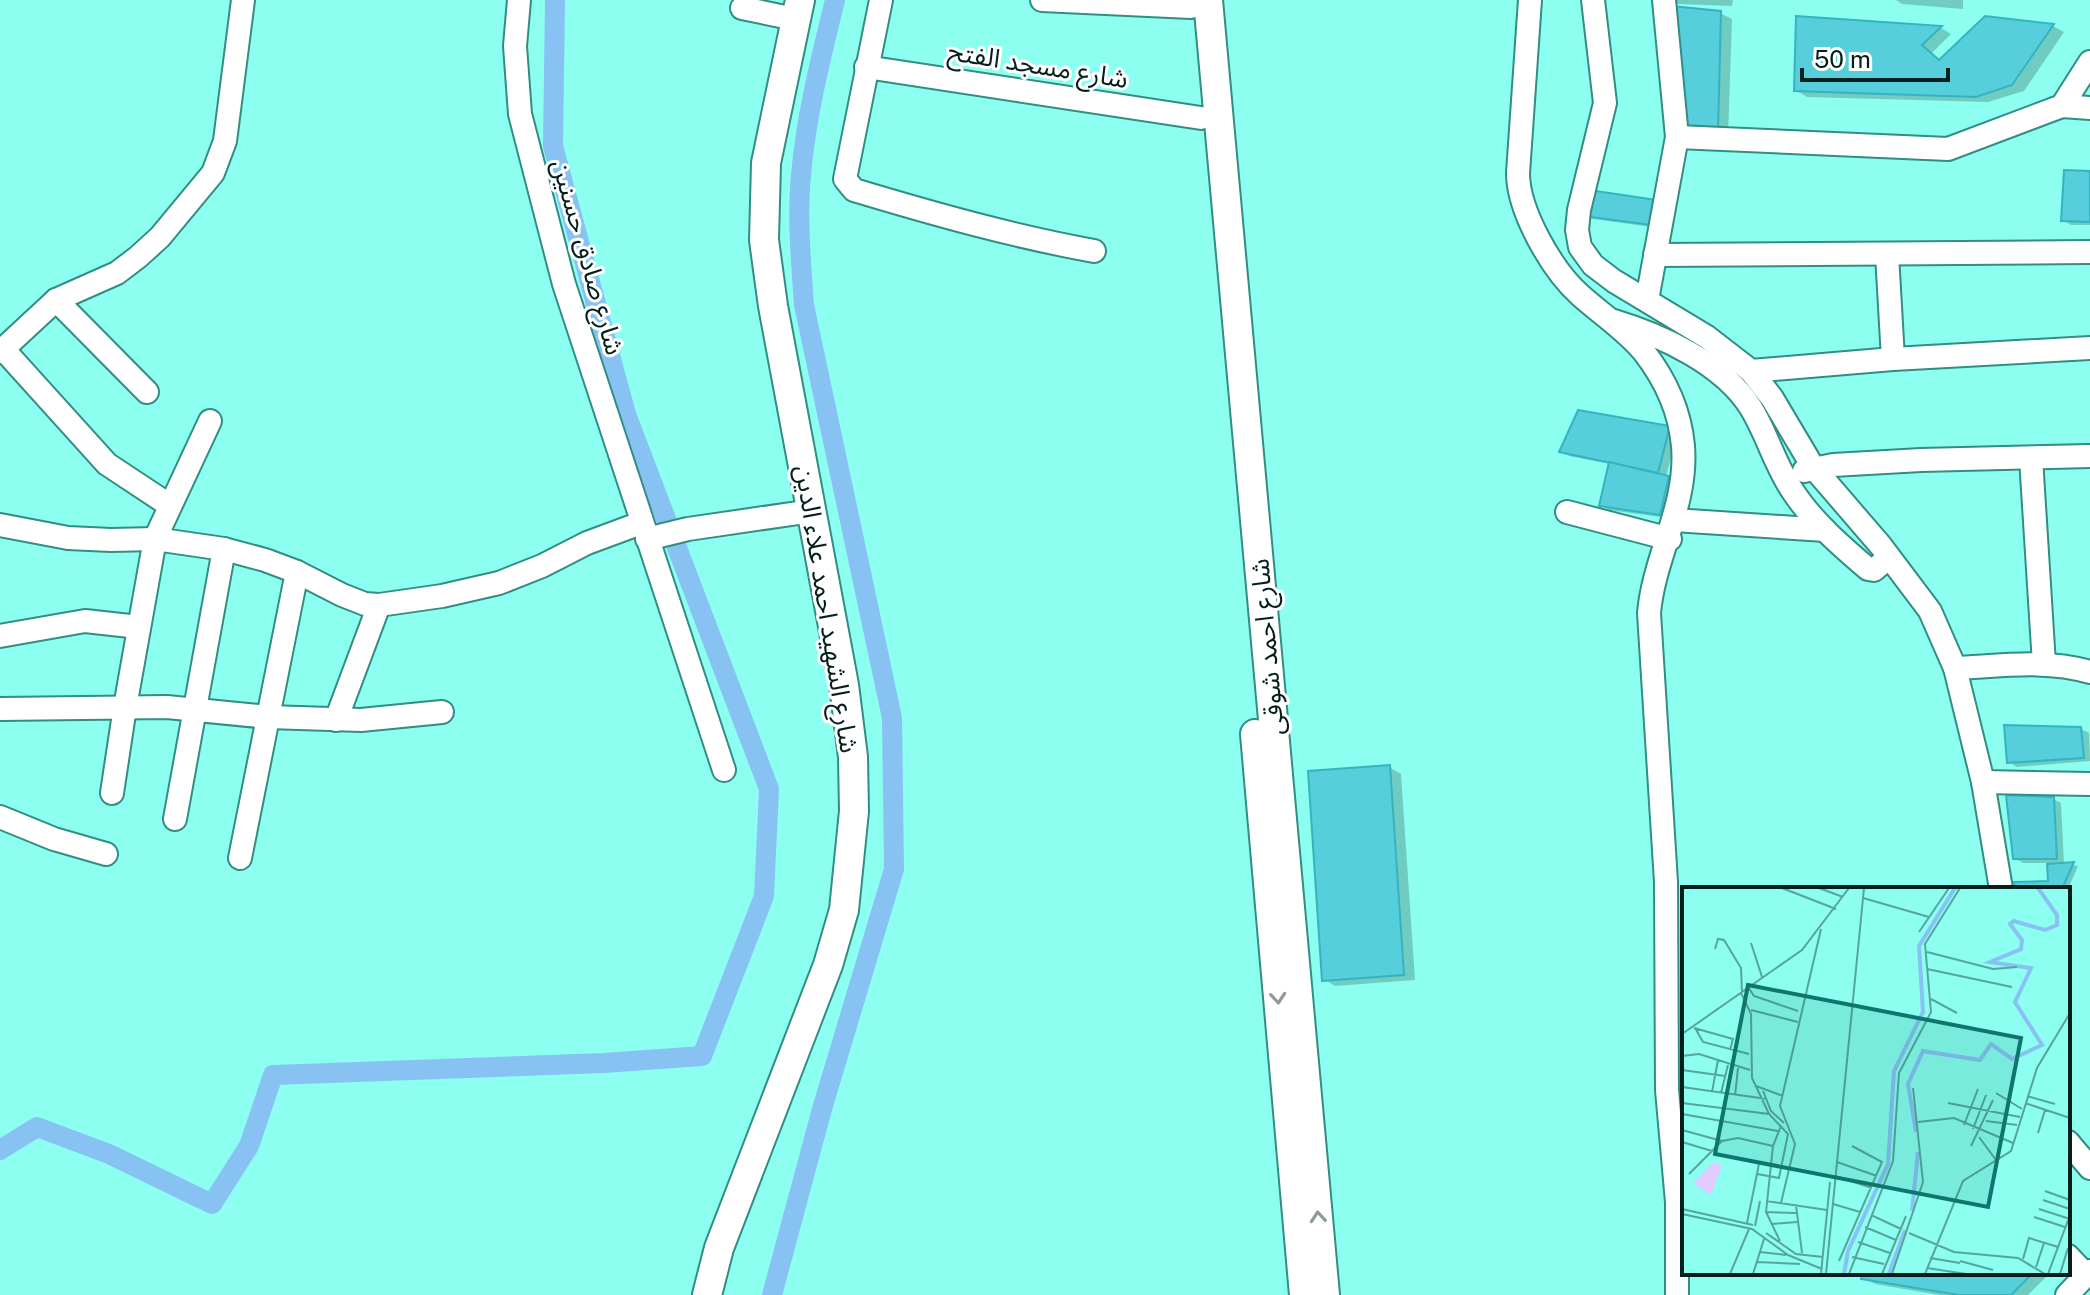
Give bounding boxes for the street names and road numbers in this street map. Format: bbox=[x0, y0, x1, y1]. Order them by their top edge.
street label: شارع مسجد الفتح bbox=[945, 35, 1130, 99]
street label: شارع صادق حسنين bbox=[542, 156, 631, 359]
street label: شارع الشهيد احمد علاء الدين bbox=[785, 463, 866, 756]
street label: شارع احمد شوقى bbox=[1243, 557, 1294, 737]

